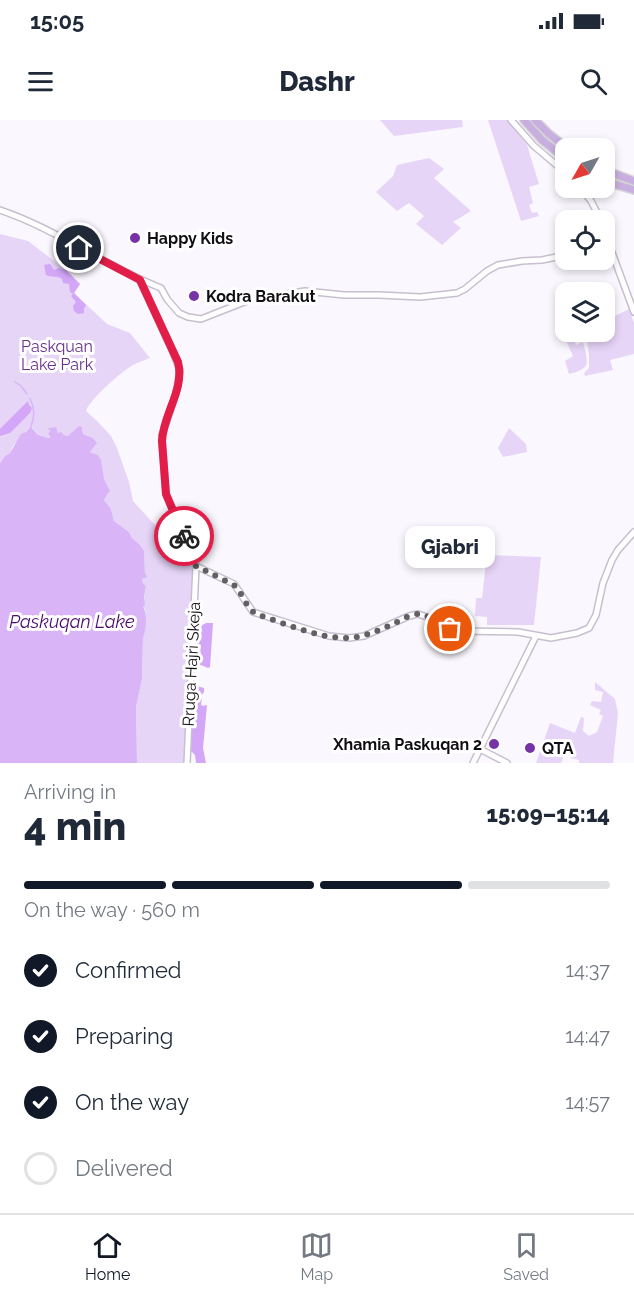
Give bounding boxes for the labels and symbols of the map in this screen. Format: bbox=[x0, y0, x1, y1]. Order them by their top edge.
north arrow bbox=[555, 138, 615, 198]
pin bbox=[53, 222, 104, 273]
place label: Happy Kids bbox=[147, 229, 233, 248]
marker: Happy Kids bbox=[128, 231, 142, 245]
place label: Kodra Barakut bbox=[206, 287, 316, 306]
marker: Kodra Barakut bbox=[187, 289, 201, 303]
park label: Paskquan Lake Park bbox=[21, 337, 94, 374]
courier bbox=[154, 506, 214, 566]
callout: Gjabri bbox=[405, 527, 495, 569]
street label: Rruga Hajri Skeja bbox=[179, 601, 204, 727]
pin bbox=[424, 603, 475, 654]
water label: Paskuqan Lake bbox=[9, 611, 135, 632]
place label: Xhamia Paskuqan 2 bbox=[332, 735, 482, 754]
marker: Xhamia Paskuqan 2 bbox=[487, 737, 501, 751]
place label: QTA bbox=[542, 739, 574, 758]
marker: QTA bbox=[523, 741, 537, 755]

